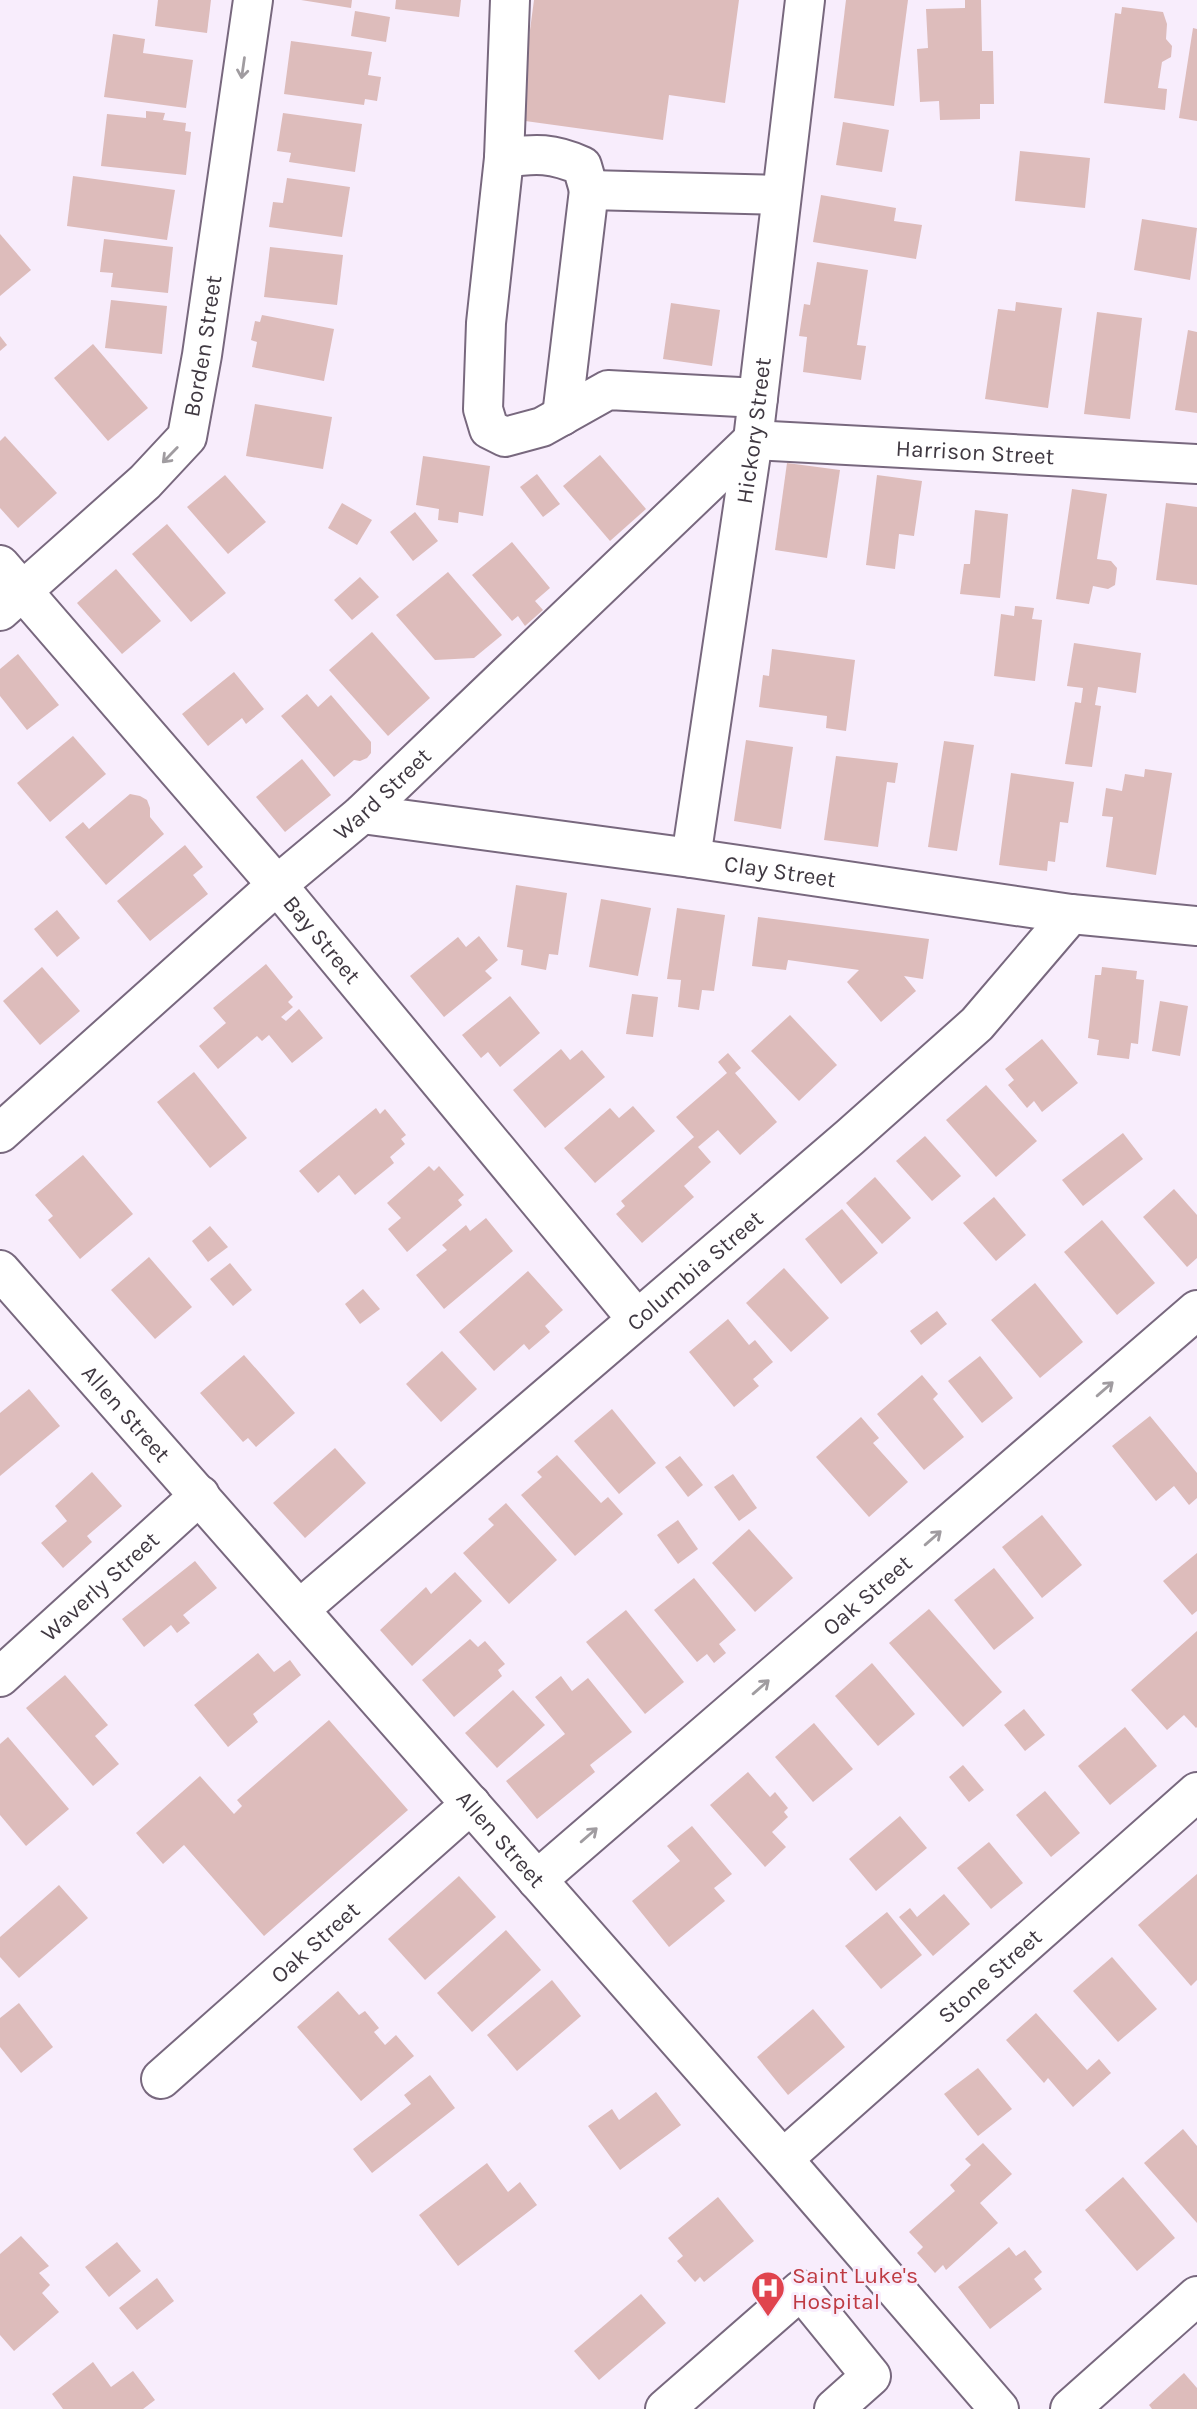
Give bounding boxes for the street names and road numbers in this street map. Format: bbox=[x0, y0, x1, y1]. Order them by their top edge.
street label: Borden Street bbox=[178, 273, 227, 419]
street label: Hickory Street bbox=[731, 356, 777, 506]
street label: Harrison Street bbox=[895, 435, 1055, 470]
street label: Ward Street bbox=[328, 742, 437, 846]
street label: Clay Street bbox=[722, 850, 838, 893]
street label: Bay Street bbox=[277, 890, 366, 990]
street label: Columbia Street bbox=[621, 1205, 769, 1336]
street label: Allen Street bbox=[76, 1360, 176, 1468]
street label: Waverly Street bbox=[36, 1526, 165, 1647]
street label: Oak Street bbox=[817, 1549, 918, 1641]
street label: Allen Street bbox=[451, 1785, 551, 1894]
street label: Oak Street bbox=[266, 1896, 365, 1989]
street label: Stone Street bbox=[932, 1923, 1048, 2029]

